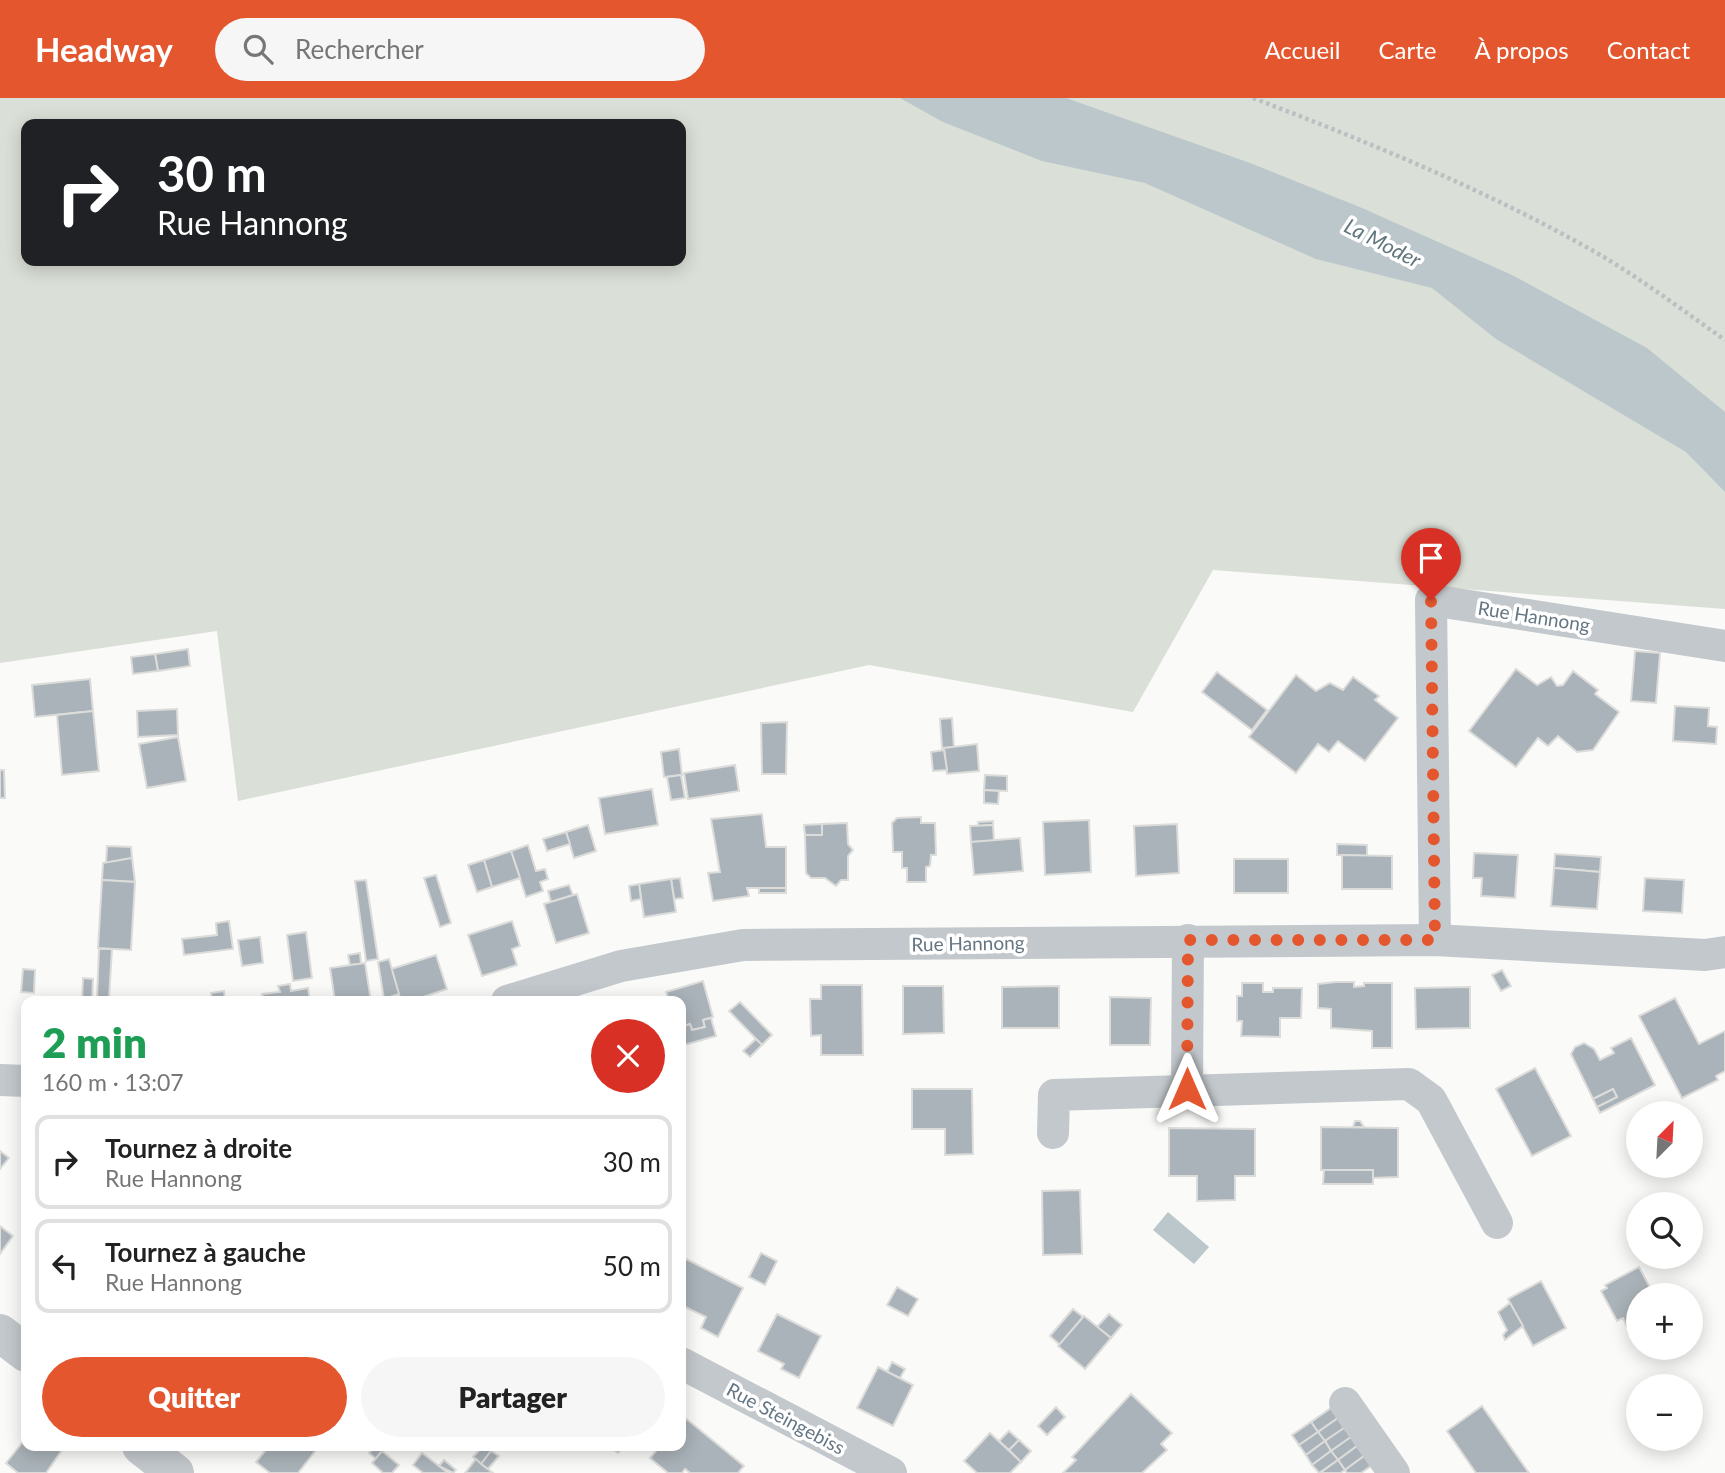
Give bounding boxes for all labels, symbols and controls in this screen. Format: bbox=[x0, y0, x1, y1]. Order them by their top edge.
search box bbox=[215, 18, 705, 81]
text: Headway bbox=[35, 29, 173, 69]
icon: search bbox=[239, 30, 277, 68]
text: Rechercher bbox=[295, 33, 424, 65]
text: Accueil bbox=[1264, 35, 1340, 64]
text: Carte bbox=[1378, 35, 1436, 64]
text: À propos bbox=[1474, 35, 1569, 64]
text: Contact bbox=[1607, 35, 1690, 64]
text: 30 m bbox=[157, 144, 267, 202]
icon: right bbox=[42, 147, 133, 238]
text: Rue Hannong bbox=[157, 203, 348, 242]
water label: La Moder bbox=[1341, 212, 1426, 272]
pin bbox=[1401, 528, 1461, 600]
icon: arrive bbox=[1412, 539, 1450, 577]
street label: Rue Hannong bbox=[1476, 596, 1592, 636]
street label: Rue Hannong bbox=[911, 931, 1025, 955]
text: 2 min bbox=[42, 1017, 147, 1067]
button: close bbox=[591, 1019, 665, 1093]
position arrow bbox=[1150, 1052, 1224, 1126]
text: 160 m · 13:07 bbox=[42, 1068, 184, 1096]
north arrow bbox=[1626, 1101, 1703, 1178]
map controls bbox=[1626, 1101, 1703, 1451]
text: Tournez à droite bbox=[105, 1132, 292, 1164]
icon: right bbox=[46, 1143, 84, 1181]
text: 30 m bbox=[603, 1146, 661, 1178]
text: Rue Hannong bbox=[105, 1164, 242, 1192]
button: search bbox=[1626, 1192, 1703, 1269]
text: Tournez à gauche bbox=[105, 1236, 306, 1268]
icon: left bbox=[46, 1247, 84, 1285]
text: 50 m bbox=[603, 1250, 661, 1282]
text: Rue Hannong bbox=[105, 1268, 242, 1296]
button: + bbox=[1626, 1283, 1703, 1360]
button: Quitter bbox=[42, 1357, 347, 1437]
button: Partager bbox=[361, 1357, 665, 1437]
button: − bbox=[1626, 1374, 1703, 1451]
street label: Rue Steingebiss bbox=[723, 1377, 849, 1459]

